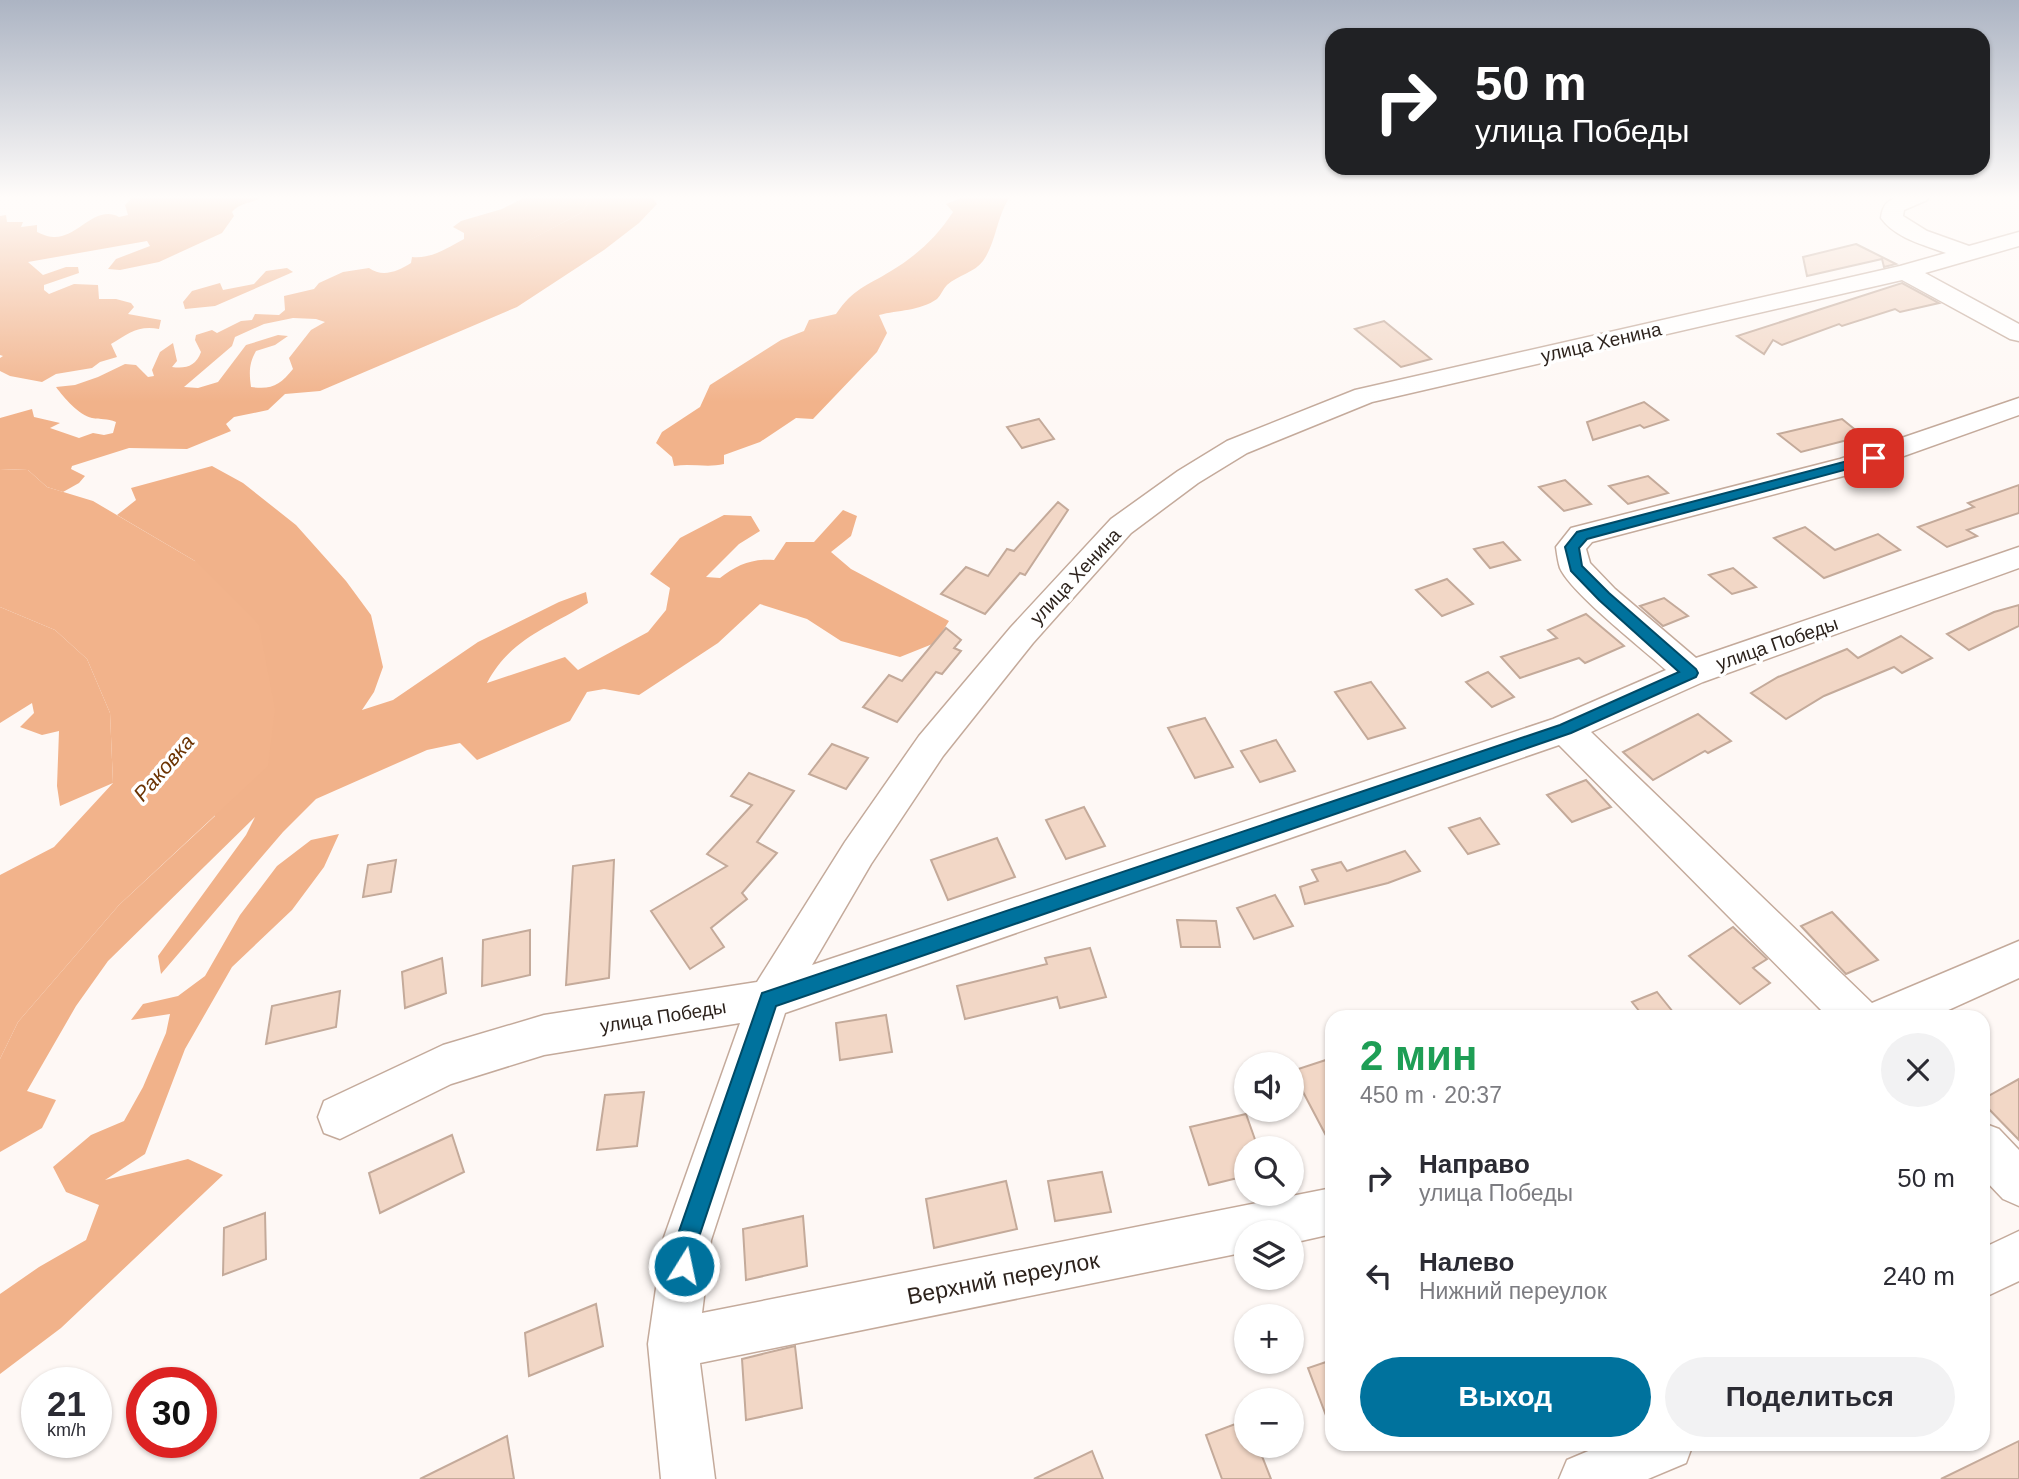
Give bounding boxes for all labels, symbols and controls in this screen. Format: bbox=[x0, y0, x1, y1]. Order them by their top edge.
icon: right bbox=[1360, 56, 1451, 147]
text: 50 m bbox=[1475, 56, 1587, 110]
text: улица Победы bbox=[1475, 113, 1689, 149]
street label: улица Хенина bbox=[1539, 318, 1664, 367]
pin bbox=[1844, 428, 1904, 488]
icon: arrive bbox=[1855, 439, 1893, 477]
street label: улица Хенина bbox=[1026, 524, 1125, 628]
street label: улица Победы bbox=[1714, 613, 1841, 674]
water label: Раковка bbox=[129, 730, 198, 805]
street label: улица Победы bbox=[599, 996, 728, 1037]
text: 2 мин bbox=[1360, 1032, 1477, 1079]
button: close bbox=[1881, 1033, 1955, 1107]
map controls bbox=[1234, 1052, 1304, 1458]
button: sound bbox=[1234, 1052, 1304, 1122]
text: 450 m · 20:37 bbox=[1360, 1082, 1502, 1108]
button: search bbox=[1234, 1136, 1304, 1206]
text: Направо bbox=[1419, 1149, 1530, 1179]
icon: right bbox=[1360, 1159, 1398, 1197]
text: 50 m bbox=[1897, 1163, 1955, 1193]
text: улица Победы bbox=[1419, 1180, 1573, 1206]
button: layers bbox=[1234, 1220, 1304, 1290]
position arrow bbox=[647, 1229, 721, 1303]
street label: Верхний переулок bbox=[905, 1246, 1102, 1309]
text: Налево bbox=[1419, 1247, 1514, 1277]
icon: left bbox=[1360, 1257, 1398, 1295]
text: 240 m bbox=[1883, 1261, 1955, 1291]
text: Нижний переулок bbox=[1419, 1278, 1607, 1304]
button: + bbox=[1234, 1304, 1304, 1374]
button: Выход bbox=[1360, 1357, 1651, 1437]
button: Поделиться bbox=[1665, 1357, 1955, 1437]
speed limit sign: 30 bbox=[126, 1367, 217, 1458]
text: 21 bbox=[47, 1384, 86, 1423]
button: − bbox=[1234, 1388, 1304, 1458]
text: km/h bbox=[47, 1420, 86, 1440]

